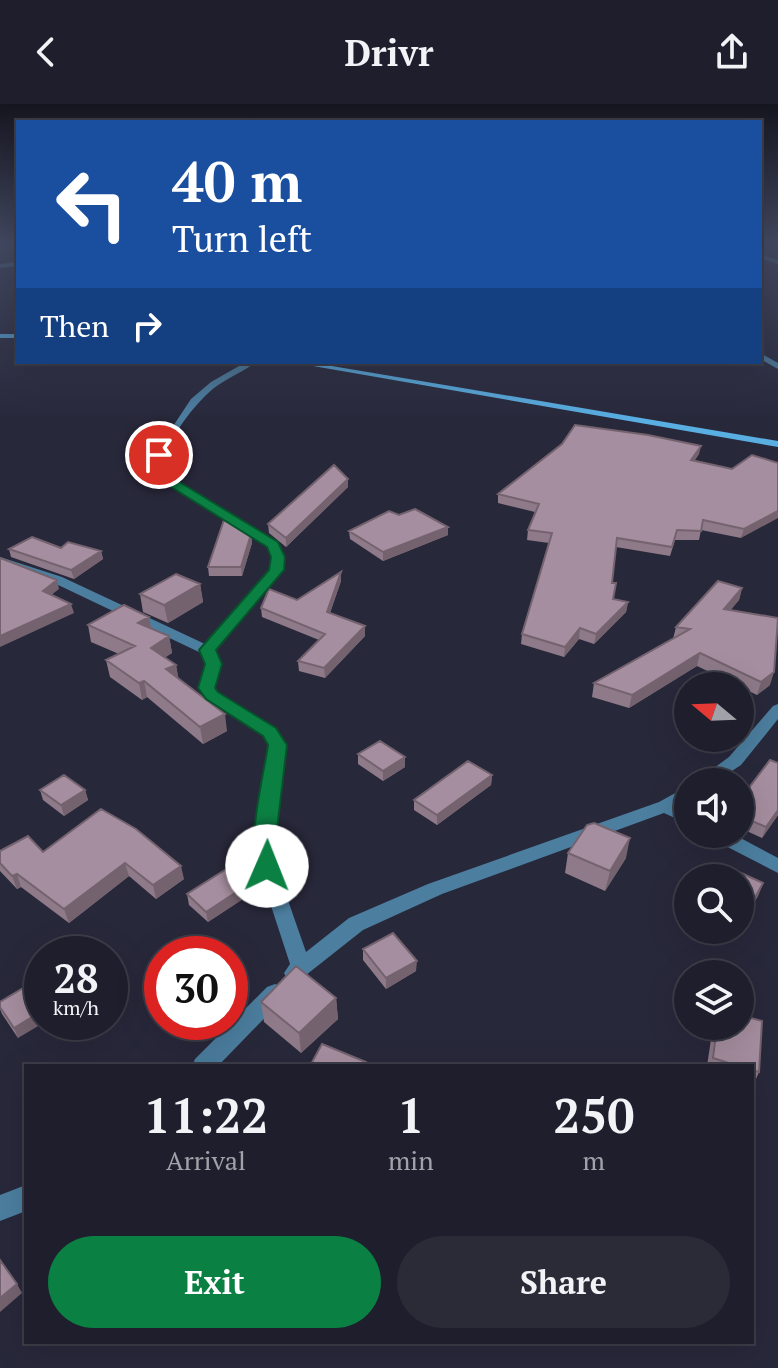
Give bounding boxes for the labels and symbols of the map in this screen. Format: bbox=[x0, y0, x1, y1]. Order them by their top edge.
pin bbox=[125, 421, 193, 489]
north arrow bbox=[674, 672, 754, 752]
position arrow bbox=[225, 824, 309, 908]
speed limit sign: 30 bbox=[144, 936, 248, 1040]

